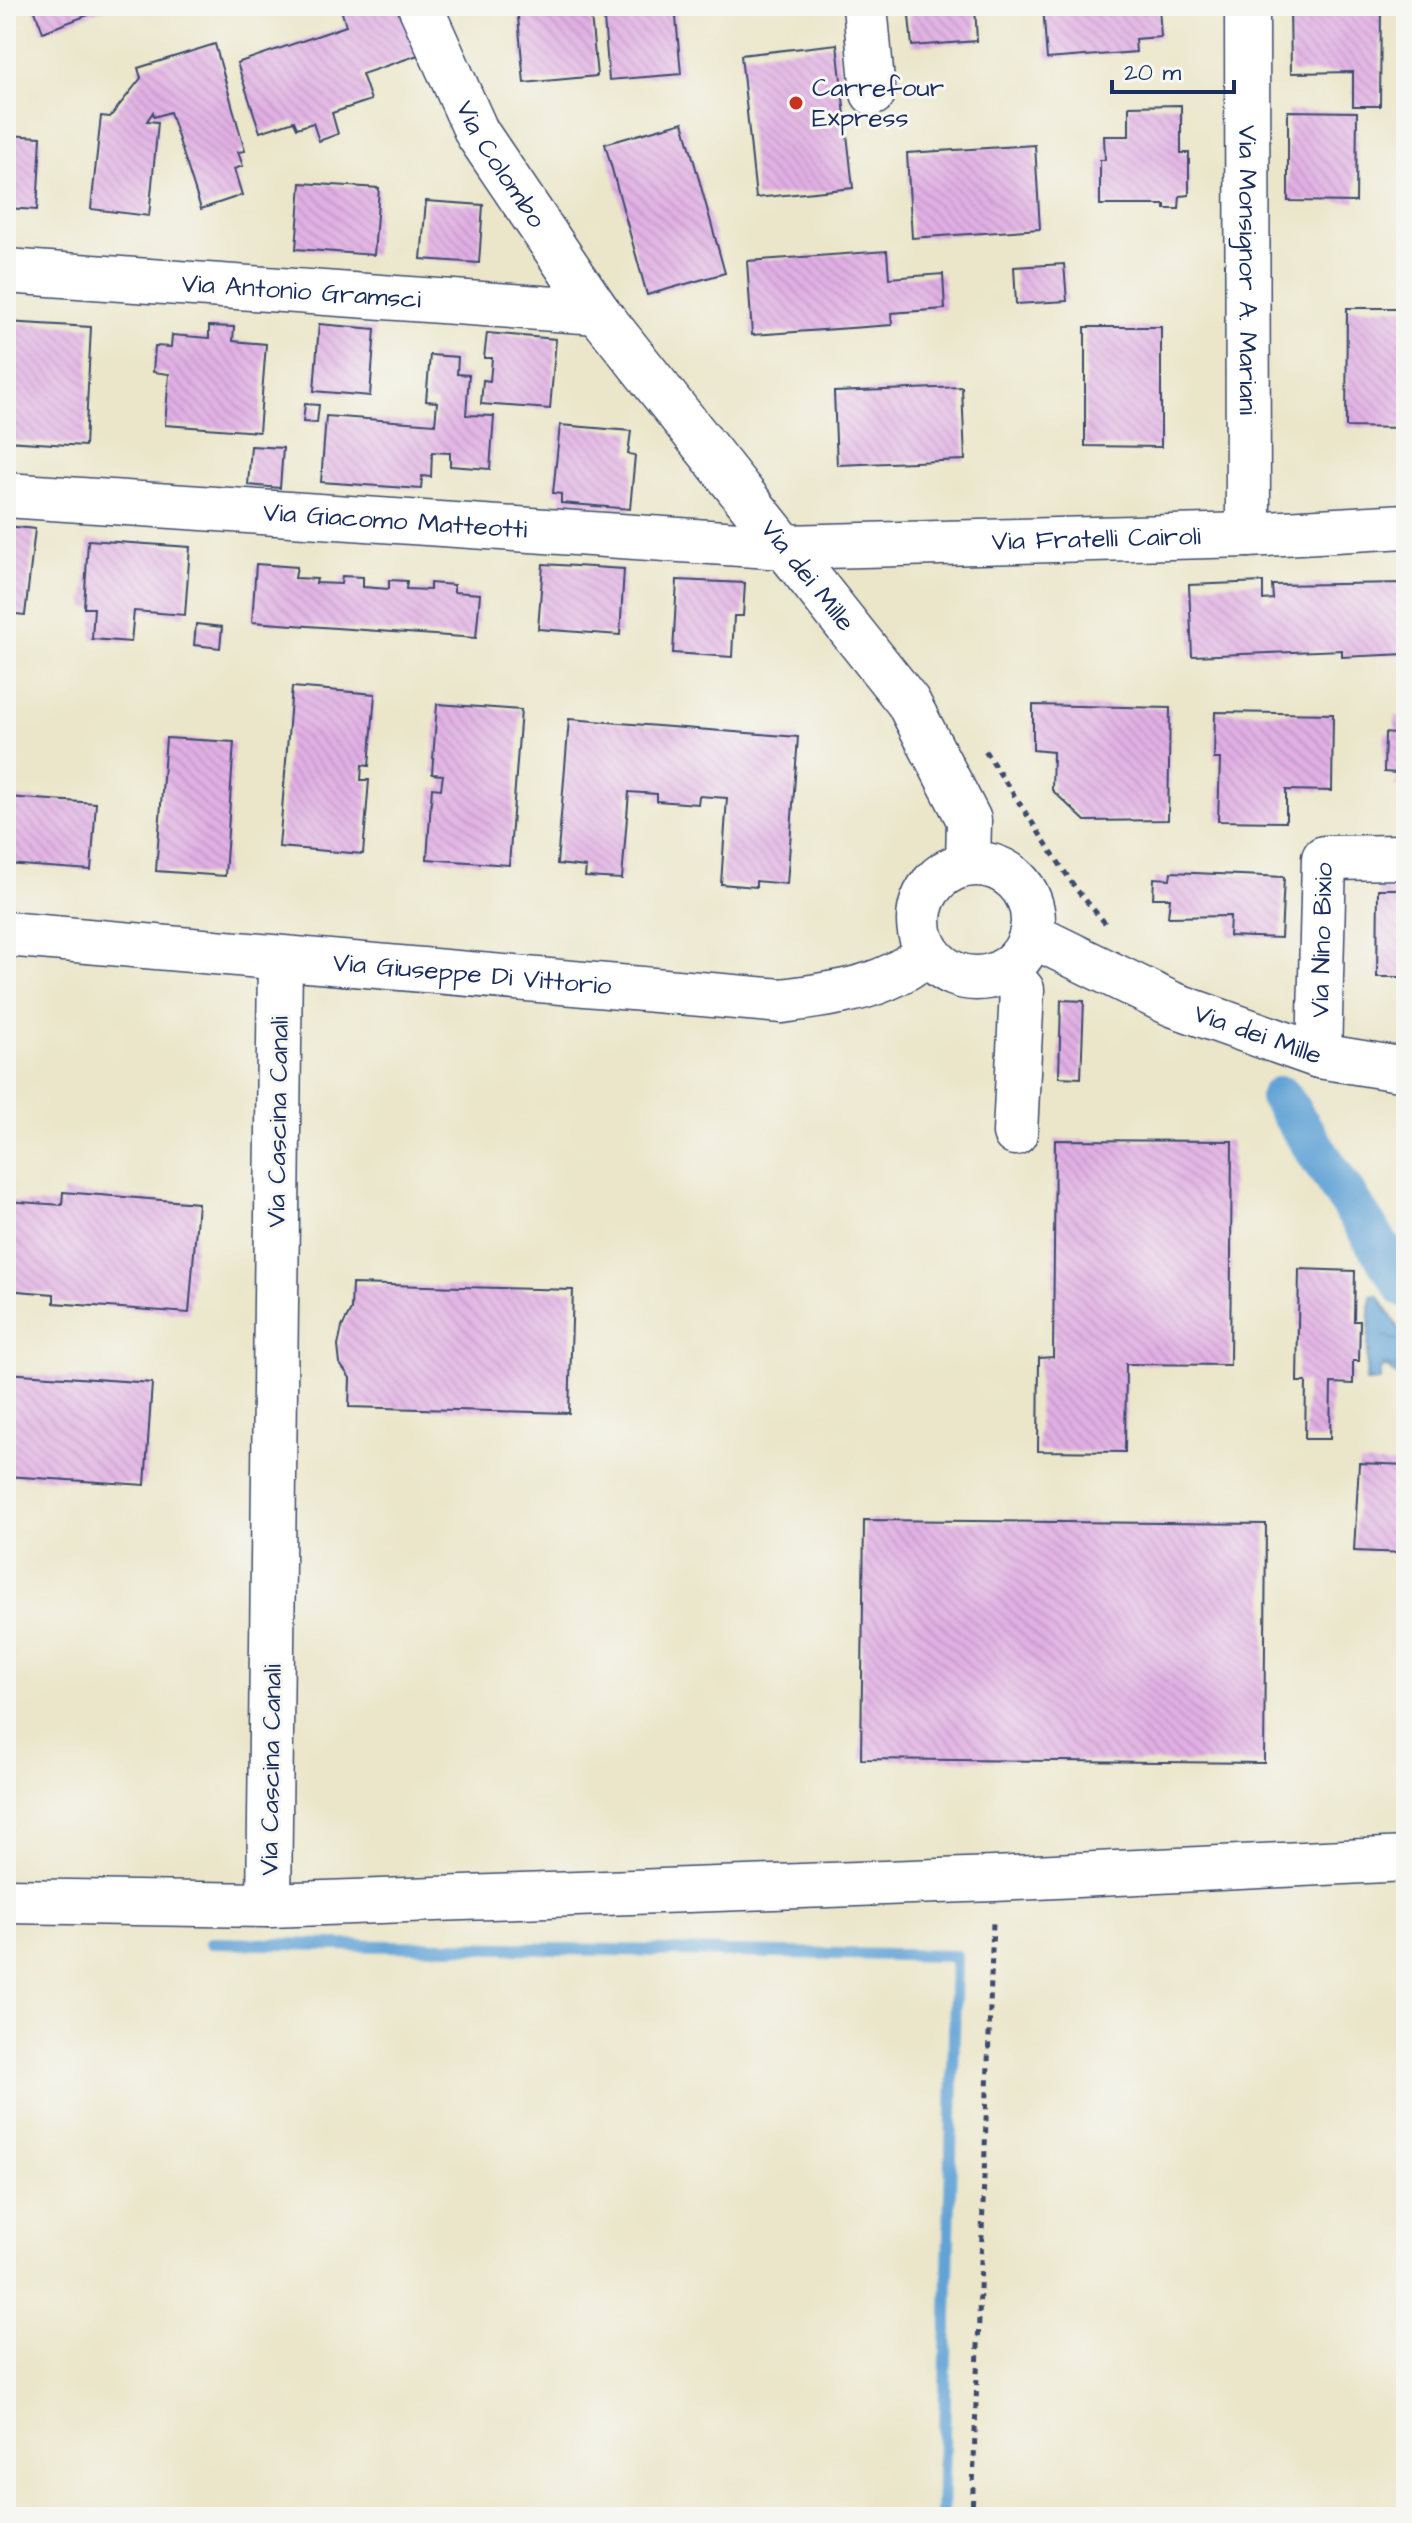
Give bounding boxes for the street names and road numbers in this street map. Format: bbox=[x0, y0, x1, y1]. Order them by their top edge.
street label: Via Colombo bbox=[447, 95, 554, 236]
street label: Via Monsignor A. Mariani bbox=[1227, 125, 1266, 415]
street label: Via Antonio Gramsci bbox=[180, 265, 422, 318]
street label: Via Giacomo Matteotti bbox=[262, 494, 529, 548]
street label: Via dei Mille bbox=[752, 512, 863, 639]
street label: Via Fratelli Cairoli bbox=[991, 518, 1201, 560]
street label: Via Nino Bixio bbox=[1302, 862, 1342, 1018]
street label: Via Giuseppe Di Vittorio bbox=[331, 944, 614, 1004]
street label: Via dei Mille bbox=[1189, 995, 1327, 1074]
street label: Via Cascina Canali bbox=[258, 1016, 298, 1228]
street label: Via Cascina Canali bbox=[251, 1664, 291, 1876]

